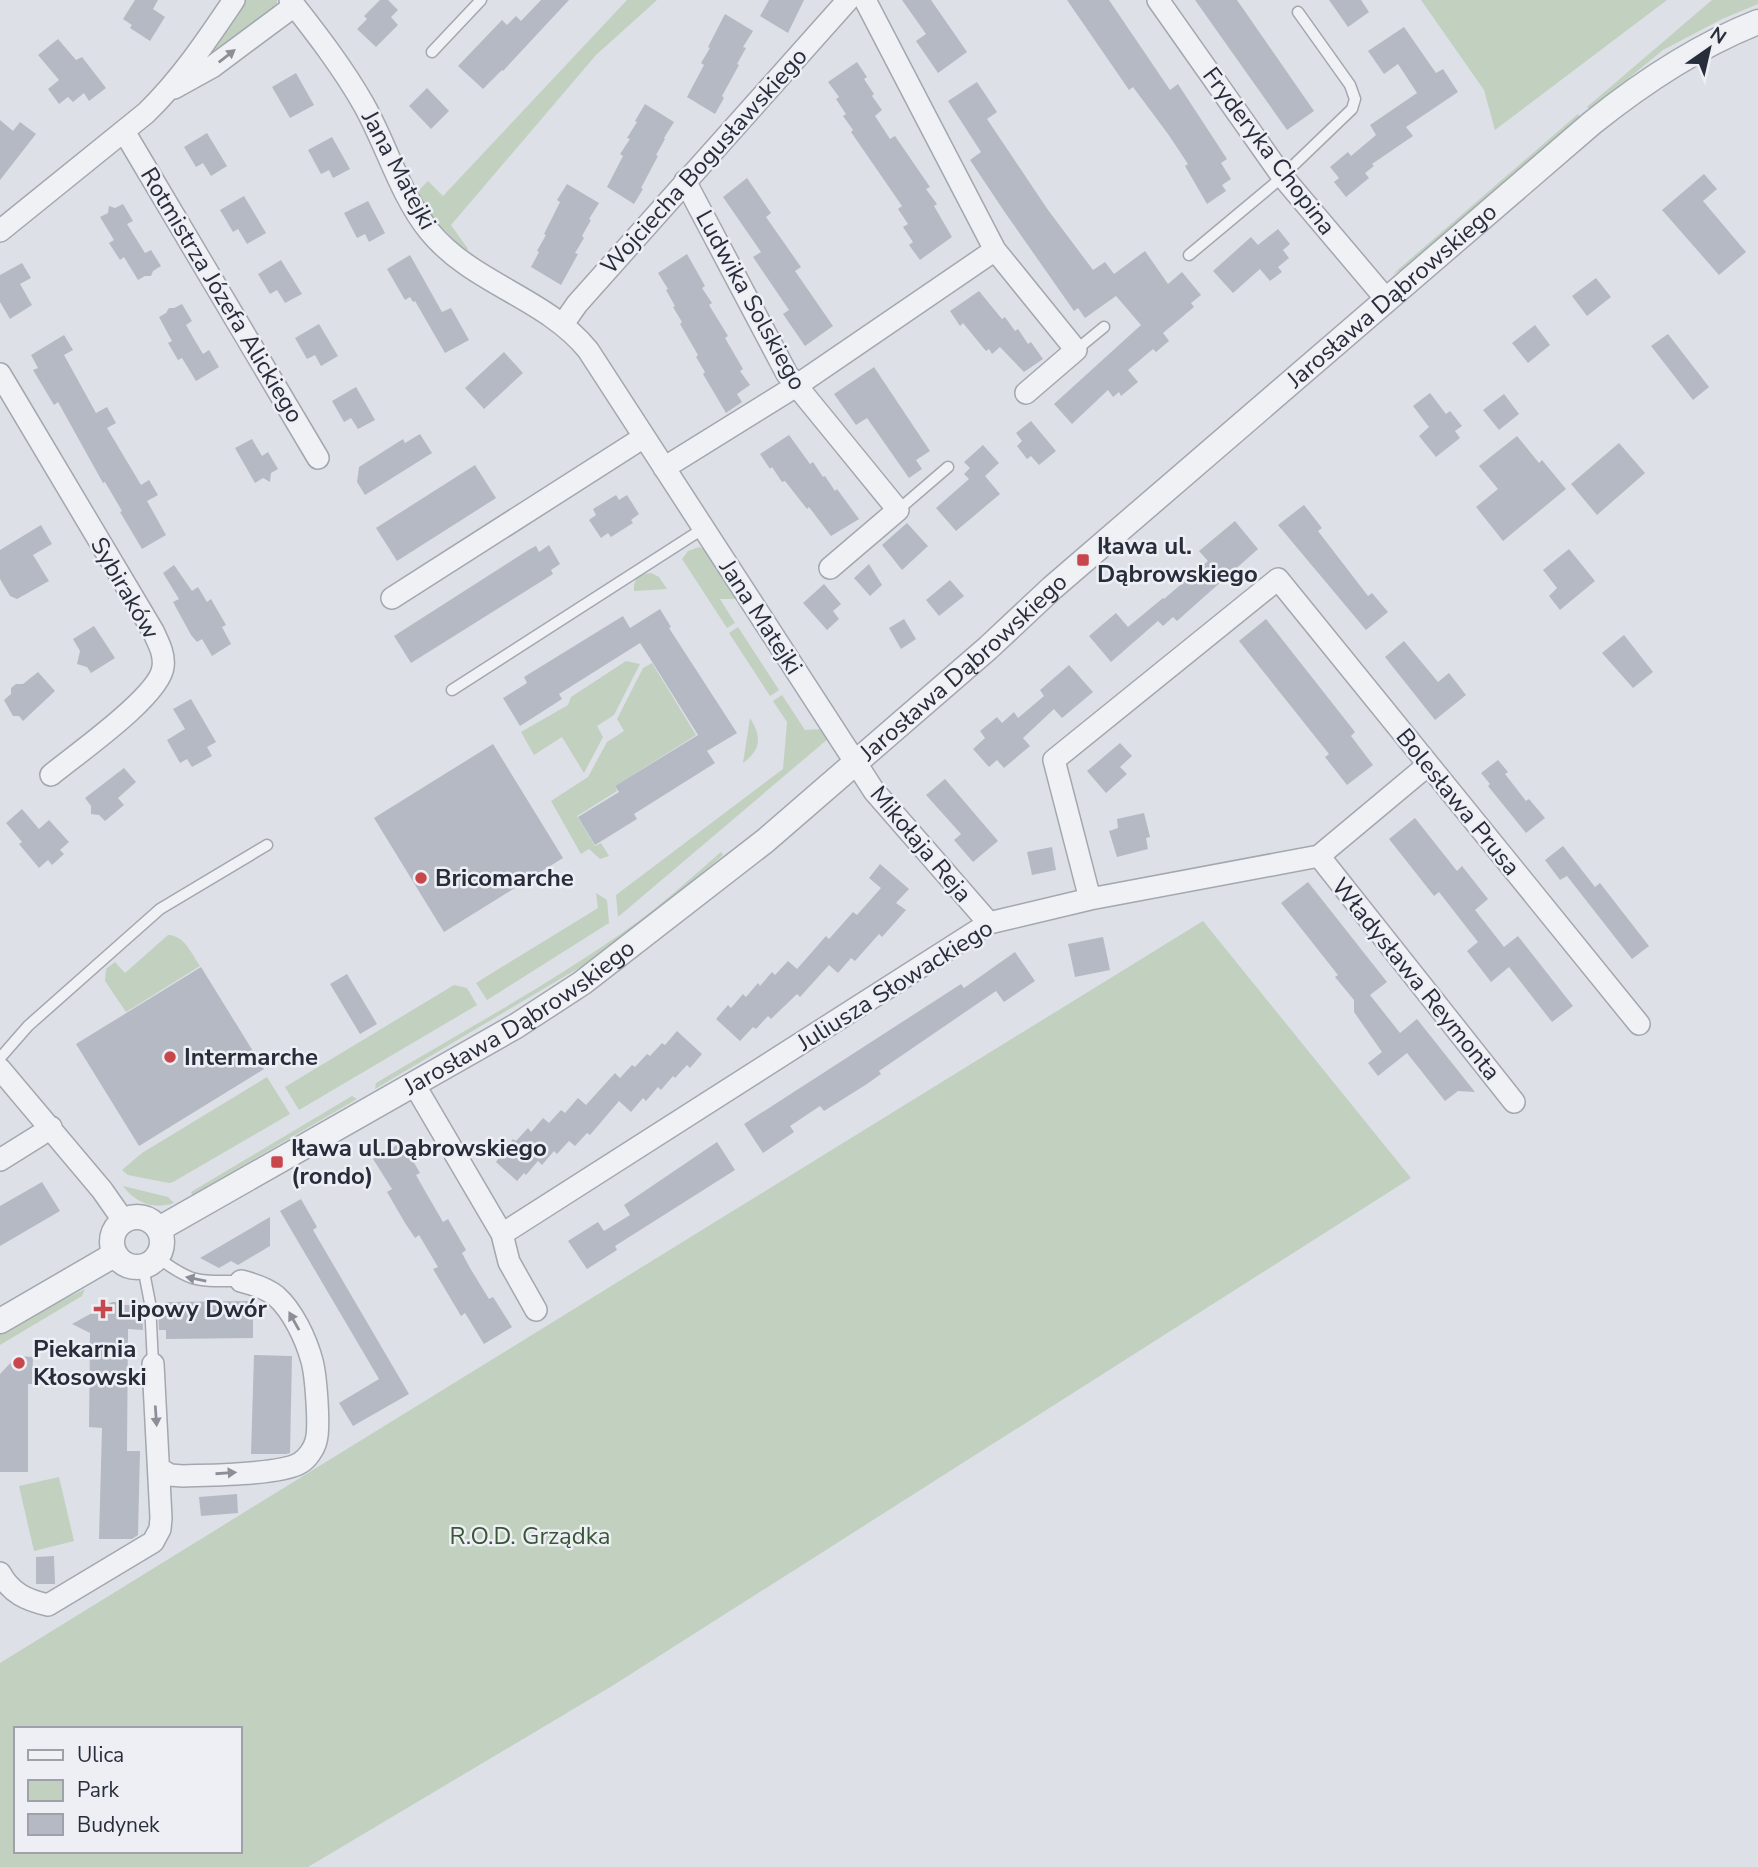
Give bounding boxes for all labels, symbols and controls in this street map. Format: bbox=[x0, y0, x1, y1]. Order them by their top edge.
north arrow bbox=[1674, 14, 1744, 84]
text: N bbox=[1705, 21, 1731, 50]
street label: Wojciecha Bogusławskiego bbox=[594, 41, 814, 281]
one-way arrow bbox=[218, 49, 236, 63]
street label: Fryderyka Chopina bbox=[1195, 60, 1343, 242]
street label: Jana Matejki bbox=[354, 104, 444, 235]
street label: Rotmistrza Józefa Alickiego bbox=[133, 162, 311, 428]
street label: Jarosława Dąbrowskiego bbox=[1279, 196, 1504, 396]
street label: Ludwika Solskiego bbox=[688, 204, 814, 396]
place label: Iława ul. Dąbrowskiego bbox=[1097, 530, 1258, 590]
street label: Sybiraków bbox=[83, 531, 167, 645]
marker: Iława ul. Dąbrowskiego bbox=[1075, 552, 1091, 568]
street label: Jana Matejki bbox=[711, 553, 810, 680]
street label: Jarosława Dąbrowskiego bbox=[852, 566, 1074, 769]
street label: Bolesława Prusa bbox=[1389, 722, 1527, 882]
street label: Mikołaja Reja bbox=[863, 779, 979, 909]
place label: Bricomarche bbox=[435, 862, 574, 894]
marker: Bricomarche bbox=[413, 870, 429, 886]
street label: Władysława Reymonta bbox=[1324, 871, 1508, 1087]
street label: Juliusza Słowackiego bbox=[790, 912, 999, 1059]
street label: Jarosława Dąbrowskiego bbox=[397, 932, 641, 1103]
place label: Intermarche bbox=[184, 1041, 318, 1073]
marker: Intermarche bbox=[162, 1049, 178, 1065]
place label: Iława ul.Dąbrowskiego (rondo) bbox=[291, 1132, 547, 1192]
marker: Iława ul.Dąbrowskiego (rondo) bbox=[269, 1154, 285, 1170]
one-way arrow bbox=[185, 1273, 207, 1284]
place label: Lipowy Dwór bbox=[117, 1293, 267, 1325]
marker: Lipowy Dwór bbox=[95, 1301, 111, 1317]
one-way arrow bbox=[288, 1311, 300, 1330]
place label: Piekarnia Kłosowski bbox=[33, 1333, 147, 1393]
marker: Piekarnia Kłosowski bbox=[11, 1355, 27, 1371]
one-way arrow bbox=[151, 1406, 162, 1428]
one-way arrow bbox=[215, 1467, 237, 1478]
park label: R.O.D. Grządka bbox=[450, 1520, 610, 1552]
legend bbox=[14, 1727, 242, 1853]
text: Ulica bbox=[77, 1741, 124, 1769]
text: Park bbox=[77, 1776, 119, 1804]
text: Budynek bbox=[77, 1811, 160, 1839]

